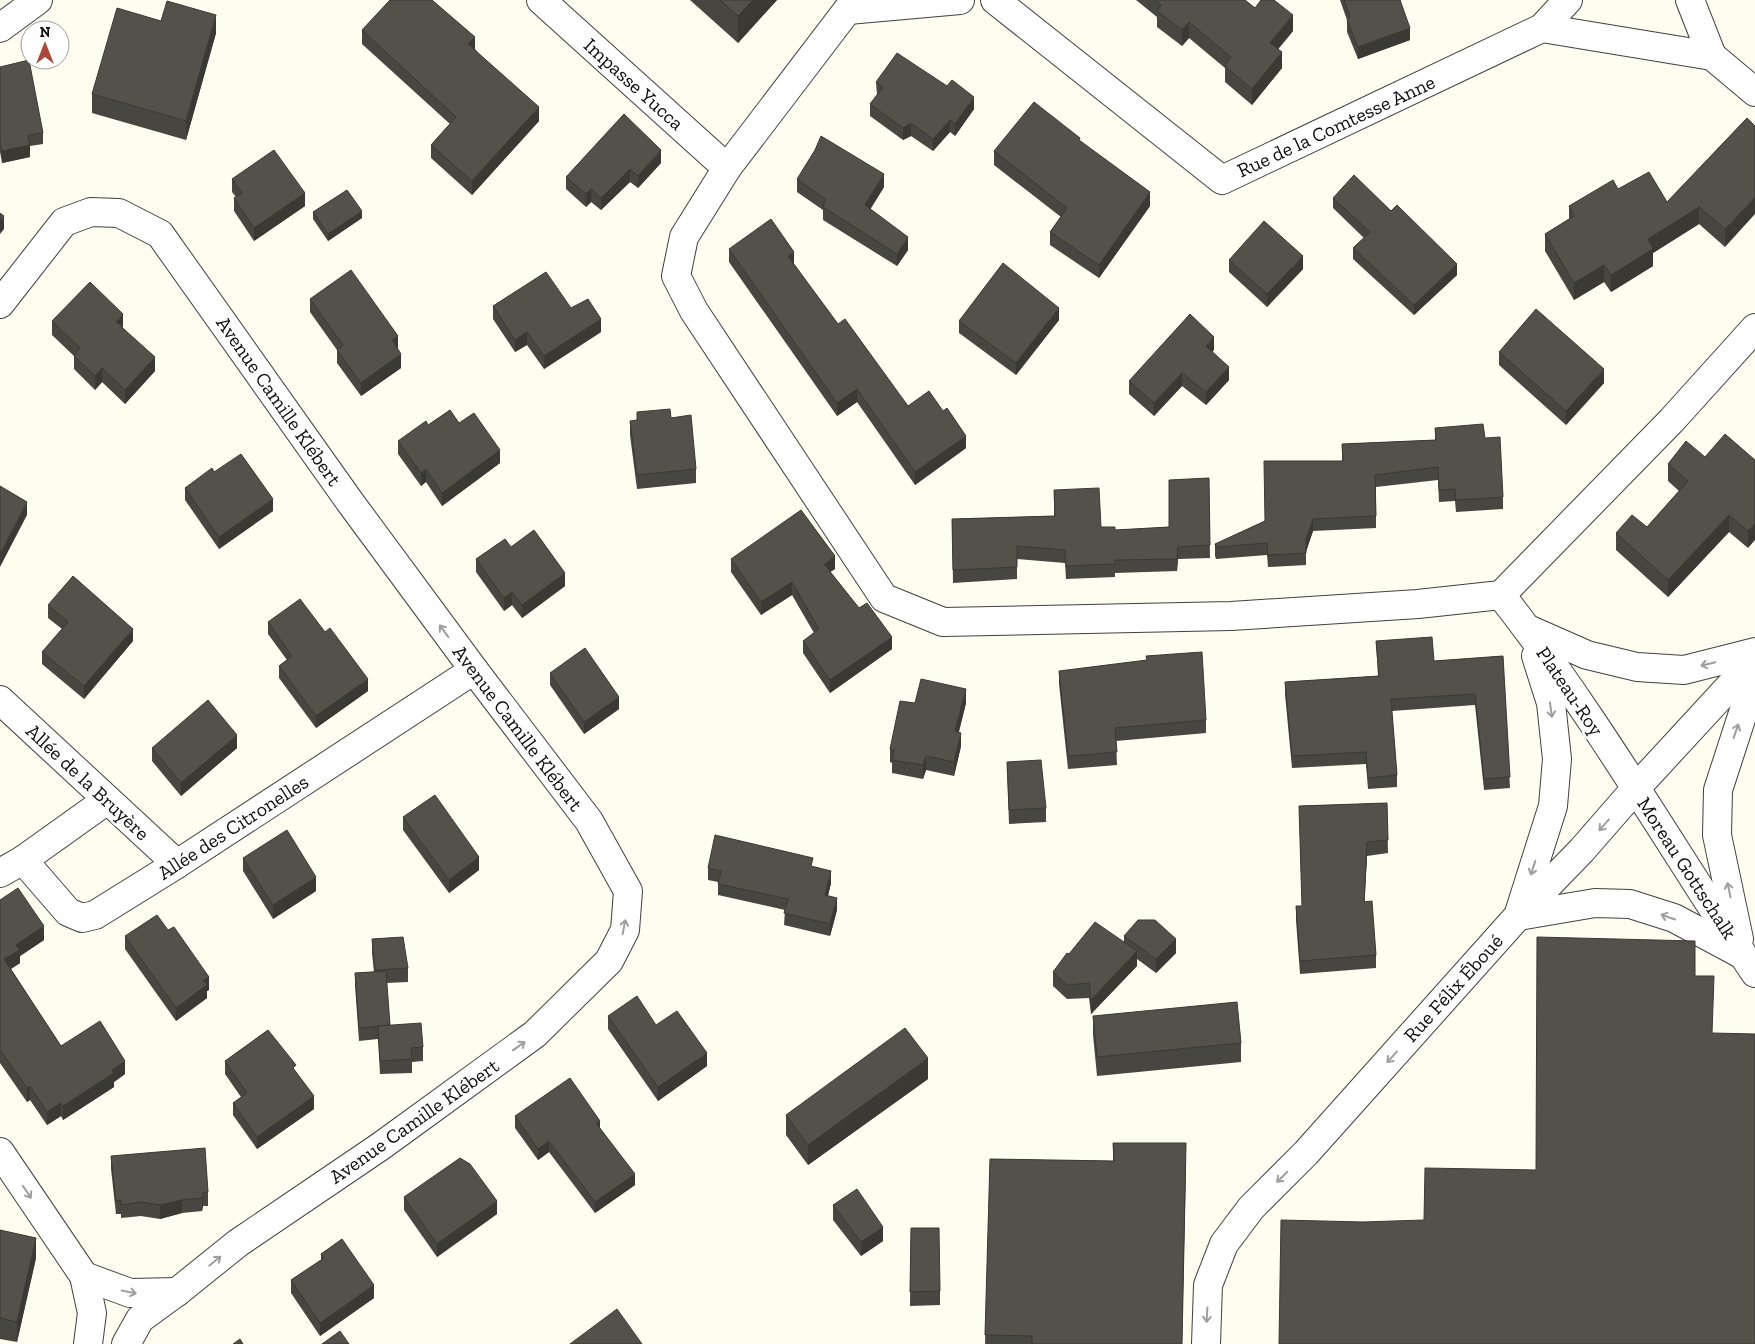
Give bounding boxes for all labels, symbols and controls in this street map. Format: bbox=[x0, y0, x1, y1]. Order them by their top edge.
north arrow bbox=[20, 20, 70, 70]
text: N bbox=[40, 24, 51, 41]
street label: Impasse Yucca bbox=[579, 33, 689, 135]
street label: Rue de la Comtesse Anne bbox=[1233, 70, 1439, 182]
street label: Avenue Camille Klébert bbox=[211, 312, 347, 491]
one-way arrow bbox=[439, 625, 450, 638]
street label: Avenue Camille Klébert bbox=[448, 640, 589, 816]
street label: Plateau-Roy bbox=[1531, 642, 1609, 741]
one-way arrow bbox=[1700, 660, 1716, 669]
one-way arrow bbox=[1546, 701, 1556, 717]
street label: Allée de la Bruyère bbox=[21, 719, 155, 845]
one-way arrow bbox=[1732, 724, 1741, 740]
street label: Allée des Citronelles bbox=[153, 769, 313, 885]
street label: Moreau Gottschalk bbox=[1632, 793, 1742, 944]
one-way arrow bbox=[1598, 818, 1610, 831]
one-way arrow bbox=[1528, 860, 1537, 876]
one-way arrow bbox=[1723, 882, 1733, 898]
one-way arrow bbox=[1660, 911, 1676, 921]
one-way arrow bbox=[620, 919, 630, 935]
street label: Rue Félix Éboué bbox=[1398, 929, 1508, 1047]
one-way arrow bbox=[512, 1041, 526, 1051]
one-way arrow bbox=[1386, 1051, 1398, 1064]
street label: Avenue Camille Klébert bbox=[325, 1053, 504, 1189]
one-way arrow bbox=[1276, 1171, 1288, 1183]
one-way arrow bbox=[22, 1185, 32, 1199]
one-way arrow bbox=[208, 1256, 221, 1267]
one-way arrow bbox=[121, 1287, 137, 1297]
one-way arrow bbox=[1202, 1306, 1211, 1322]

